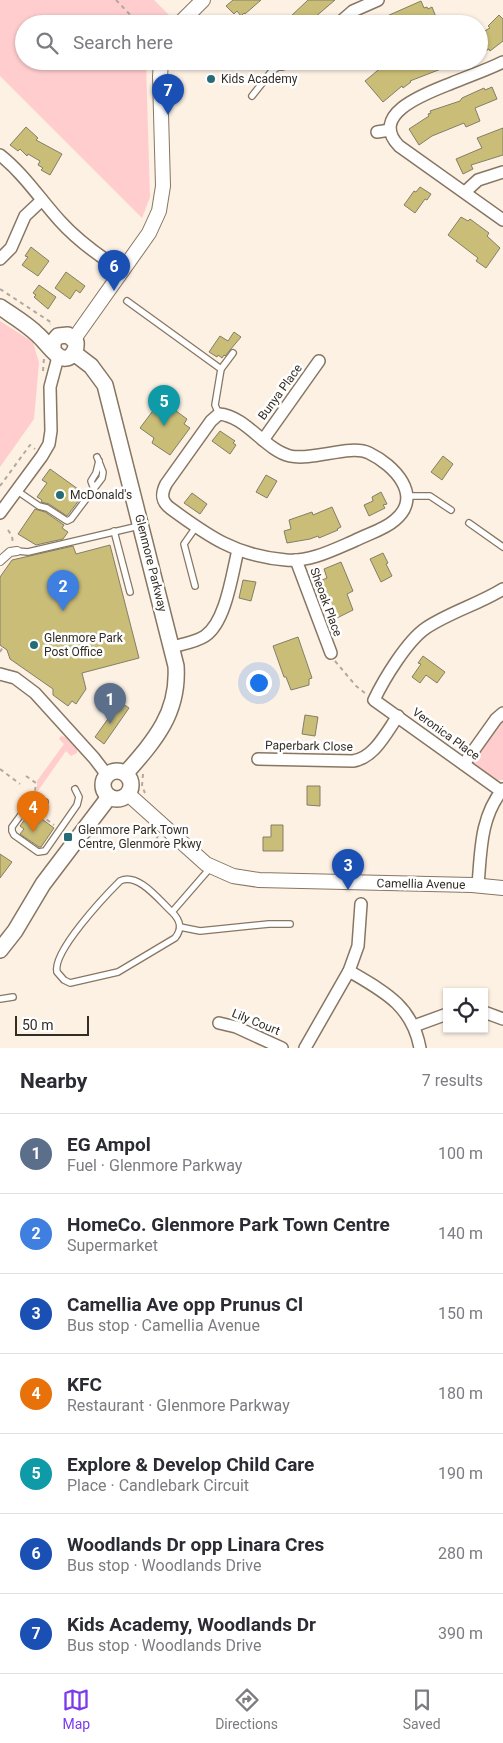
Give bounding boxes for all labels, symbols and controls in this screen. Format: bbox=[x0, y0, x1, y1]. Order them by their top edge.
search box bbox=[15, 15, 488, 70]
icon: search bbox=[33, 29, 61, 57]
text: Search here bbox=[73, 31, 173, 54]
place label: Kids Academy bbox=[221, 72, 298, 86]
marker: Kids Academy bbox=[205, 73, 217, 85]
pin: 7 bbox=[152, 74, 184, 115]
pin: 6 bbox=[98, 250, 130, 291]
street label: Bunya Place bbox=[255, 361, 305, 423]
pin: 5 bbox=[148, 385, 180, 426]
place label: McDonald's bbox=[70, 488, 132, 502]
marker: McDonald's bbox=[54, 489, 66, 501]
street label: Glenmore Parkway bbox=[132, 513, 170, 614]
street label: Sheoak Place bbox=[307, 566, 345, 638]
pin: 2 bbox=[47, 570, 79, 611]
place label: Glenmore Park Post Office bbox=[44, 631, 124, 659]
marker: Glenmore Park Post Office bbox=[28, 639, 40, 651]
your location bbox=[246, 670, 272, 696]
pin: 1 bbox=[94, 683, 126, 724]
street label: Veronica Place bbox=[410, 705, 482, 763]
street label: Paperbark Close bbox=[265, 738, 353, 754]
pin: 4 bbox=[17, 791, 49, 832]
place label: Glenmore Park Town Centre, Glenmore Pkwy bbox=[78, 823, 202, 851]
marker: Glenmore Park Town Centre, Glenmore Pkwy bbox=[62, 831, 74, 843]
pin: 3 bbox=[332, 849, 364, 890]
street label: Camellia Avenue bbox=[377, 876, 465, 892]
map controls bbox=[443, 988, 488, 1033]
button: locate bbox=[443, 988, 488, 1033]
street label: Lily Court bbox=[230, 1006, 282, 1038]
scale bar bbox=[15, 1013, 89, 1036]
text: 50 m bbox=[22, 1017, 54, 1033]
text: Nearby bbox=[20, 1069, 87, 1093]
text: 7 results bbox=[422, 1071, 483, 1090]
text: EG Ampol bbox=[67, 1133, 151, 1156]
text: 1 bbox=[31, 1144, 41, 1163]
text: 100 m bbox=[438, 1144, 483, 1163]
text: Fuel · Glenmore Parkway bbox=[67, 1156, 242, 1175]
text: HomeCo. Glenmore Park Town Centre bbox=[67, 1213, 390, 1236]
text: 2 bbox=[31, 1224, 41, 1243]
text: 140 m bbox=[438, 1224, 483, 1243]
text: Supermarket bbox=[67, 1236, 158, 1255]
text: Camellia Ave opp Prunus Cl bbox=[67, 1293, 303, 1316]
text: 3 bbox=[31, 1304, 41, 1323]
text: 150 m bbox=[438, 1304, 483, 1323]
text: Bus stop · Camellia Avenue bbox=[67, 1316, 260, 1335]
text: KFC bbox=[67, 1373, 102, 1396]
text: 4 bbox=[31, 1384, 41, 1403]
text: 180 m bbox=[438, 1384, 483, 1403]
text: Restaurant · Glenmore Parkway bbox=[67, 1396, 290, 1415]
text: Explore & Develop Child Care bbox=[67, 1453, 314, 1476]
text: 5 bbox=[31, 1464, 41, 1483]
text: 190 m bbox=[438, 1464, 483, 1483]
text: Place · Candlebark Circuit bbox=[67, 1476, 249, 1495]
text: Woodlands Dr opp Linara Cres bbox=[67, 1533, 324, 1556]
text: 6 bbox=[31, 1544, 41, 1563]
text: 280 m bbox=[438, 1544, 483, 1563]
text: Bus stop · Woodlands Drive bbox=[67, 1556, 261, 1575]
text: Kids Academy, Woodlands Dr bbox=[67, 1613, 316, 1636]
text: 7 bbox=[31, 1624, 41, 1643]
text: 390 m bbox=[438, 1624, 483, 1643]
text: Bus stop · Woodlands Drive bbox=[67, 1636, 261, 1655]
tab: Map bbox=[62, 1686, 90, 1732]
tab: Directions bbox=[215, 1686, 278, 1732]
tab: Saved bbox=[403, 1686, 441, 1732]

